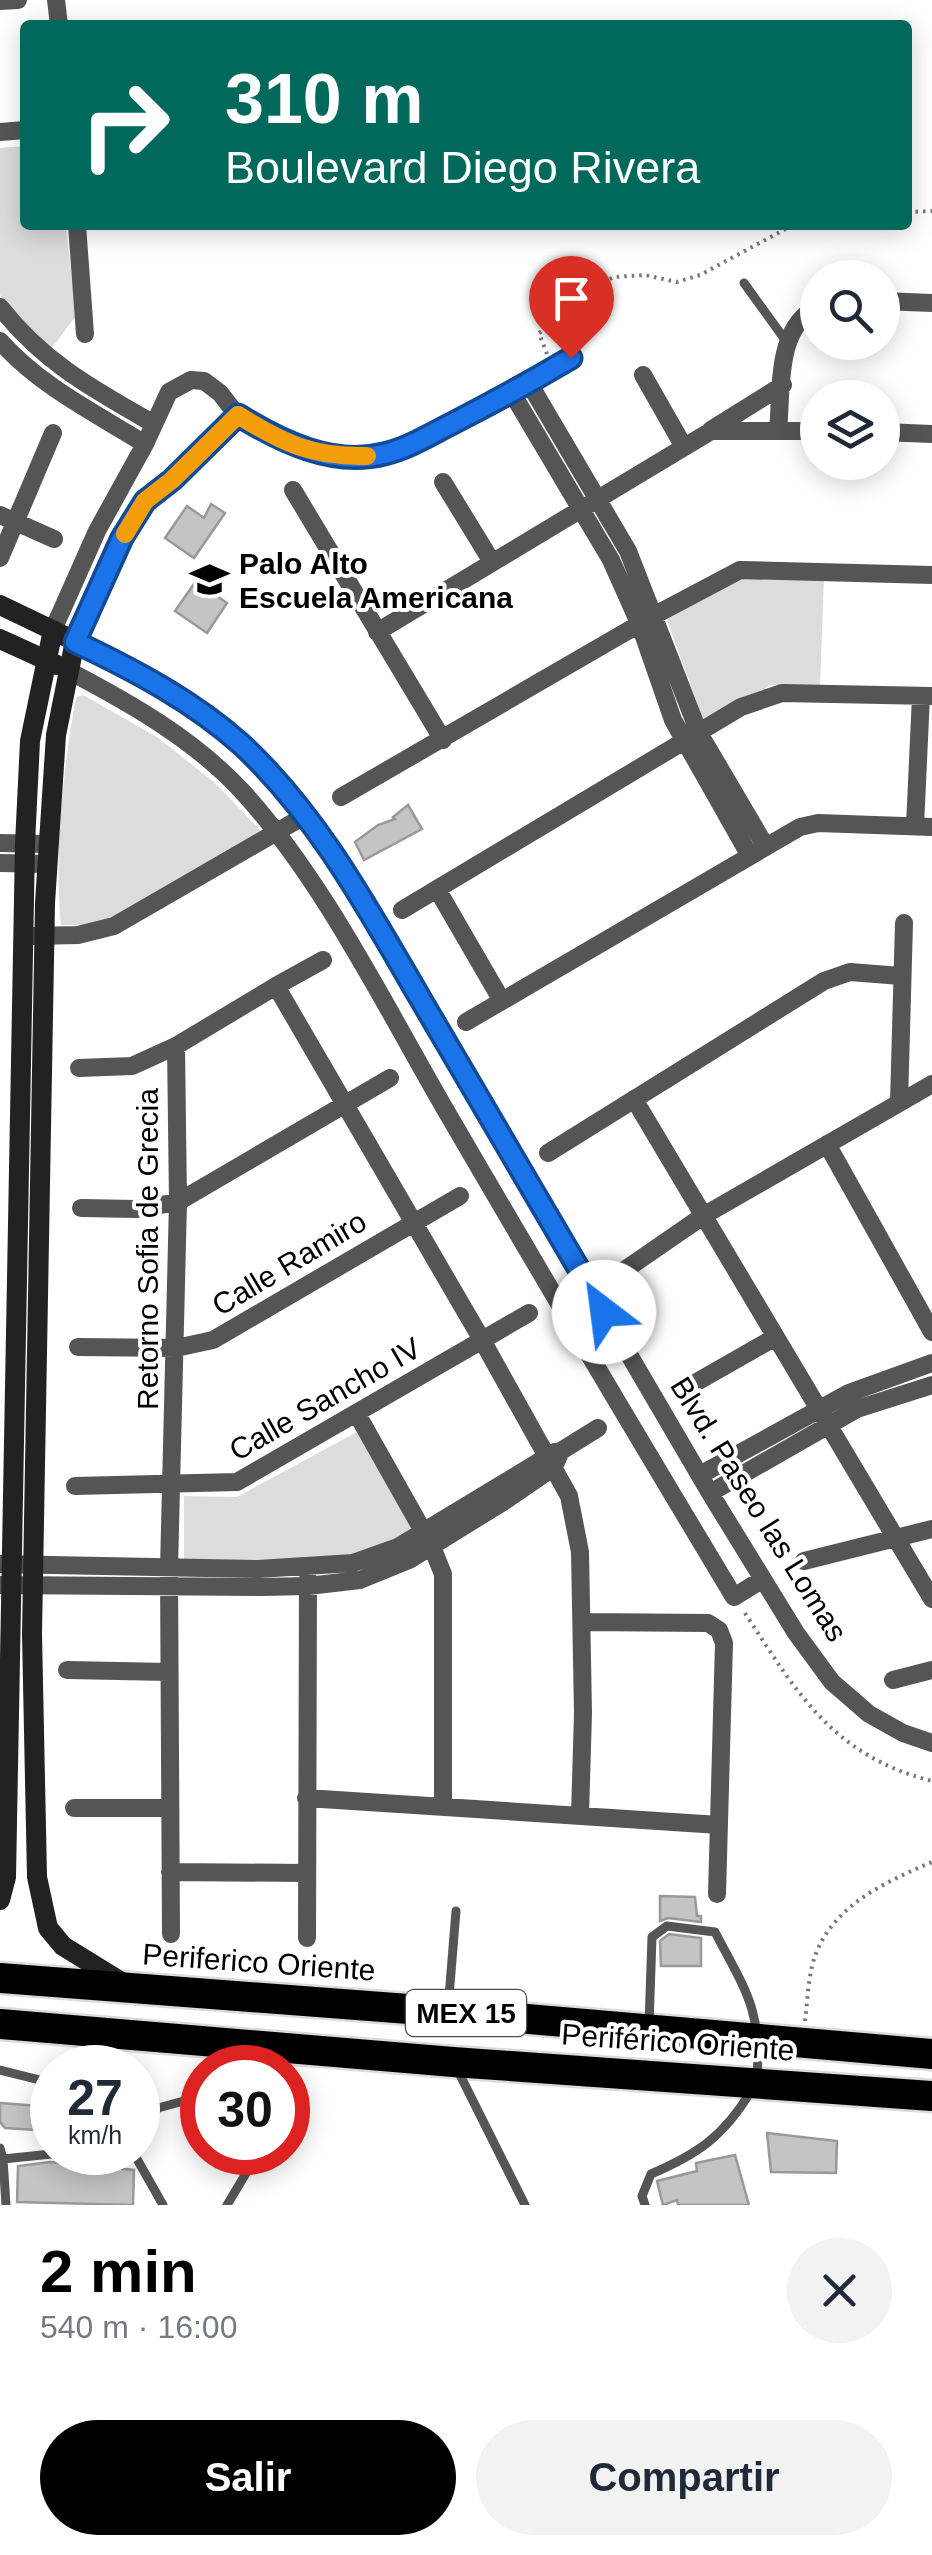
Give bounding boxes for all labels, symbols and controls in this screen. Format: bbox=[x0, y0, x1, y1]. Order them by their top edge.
icon: right bbox=[60, 60, 190, 190]
text: 310 m bbox=[225, 60, 423, 138]
text: Boulevard Diego Rivera bbox=[225, 142, 700, 193]
pin bbox=[529, 256, 614, 359]
map controls bbox=[800, 260, 900, 480]
button: search bbox=[800, 260, 900, 360]
icon: arrive bbox=[544, 271, 599, 326]
button: layers bbox=[800, 380, 900, 480]
place label: Palo Alto Escuela Americana bbox=[239, 547, 513, 614]
school or university icon: Palo Alto Escuela Americana bbox=[188, 559, 230, 601]
street label: Retorno Sofia de Grecia bbox=[131, 1088, 164, 1410]
street label: Calle Ramiro bbox=[206, 1204, 372, 1322]
position arrow bbox=[552, 1260, 656, 1364]
street label: Calle Sancho IV bbox=[224, 1331, 426, 1467]
street label: Blvd. Paseo las Lomas bbox=[664, 1371, 854, 1647]
street label: Periferico Oriente bbox=[141, 1937, 377, 1987]
road number: MEX 15 bbox=[406, 1990, 526, 2036]
street label: Periférico Oriente bbox=[560, 2017, 796, 2067]
speed limit sign: 30 bbox=[180, 2045, 310, 2175]
text: 27 bbox=[67, 2070, 123, 2126]
text: km/h bbox=[68, 2121, 122, 2149]
text: 2 min bbox=[40, 2238, 197, 2305]
button: close bbox=[787, 2238, 892, 2343]
text: 540 m · 16:00 bbox=[40, 2309, 237, 2345]
button: Salir bbox=[40, 2420, 456, 2535]
button: Compartir bbox=[476, 2420, 892, 2535]

